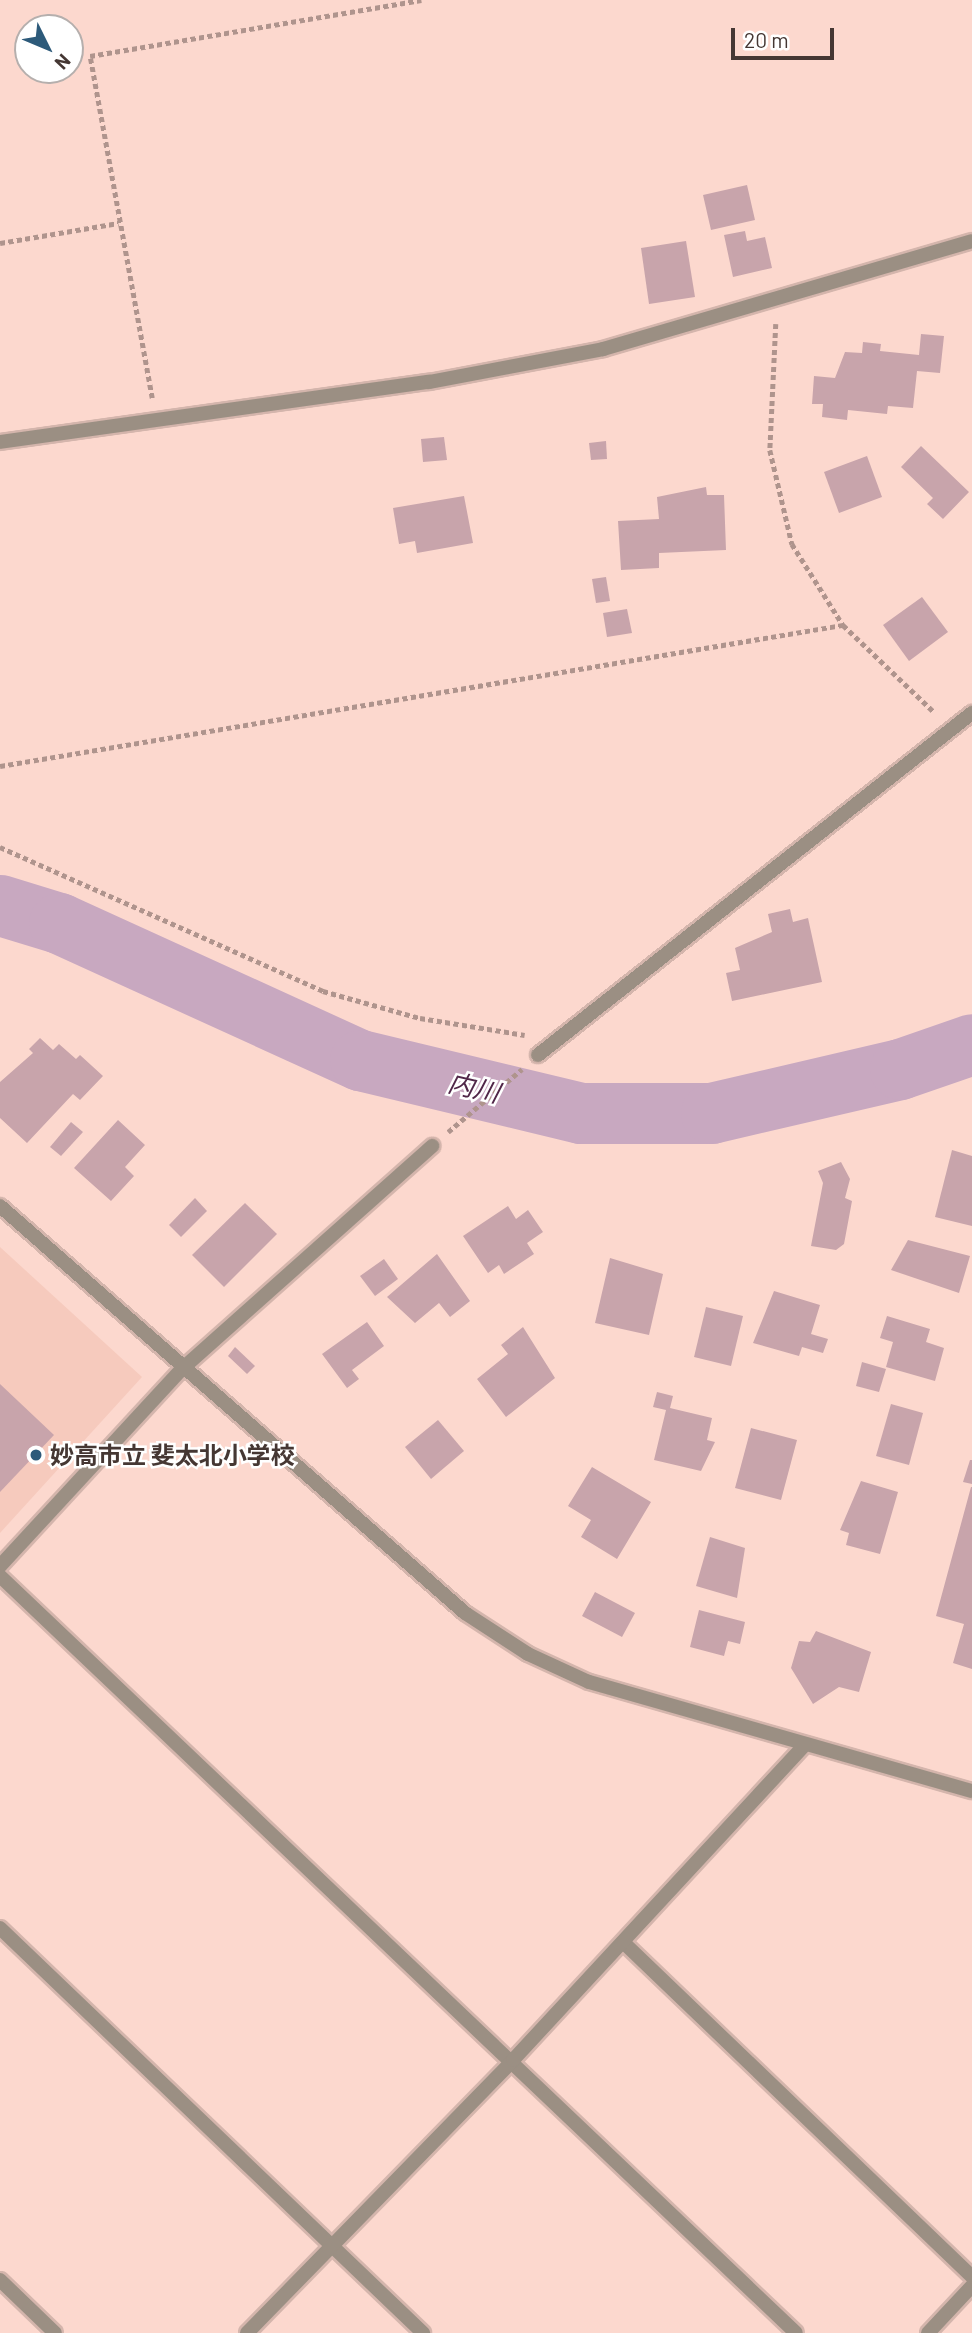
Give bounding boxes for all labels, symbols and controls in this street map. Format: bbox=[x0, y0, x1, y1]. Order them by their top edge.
north arrow bbox=[14, 14, 84, 84]
scale bar bbox=[734, 14, 837, 58]
text: 20 m bbox=[744, 27, 789, 52]
text: N bbox=[51, 50, 76, 75]
water label: 内川 bbox=[445, 1066, 503, 1108]
place label: 妙高市立 斐太北小学校 bbox=[50, 1441, 295, 1469]
marker: 妙高市立 斐太北小学校 bbox=[28, 1447, 44, 1463]

